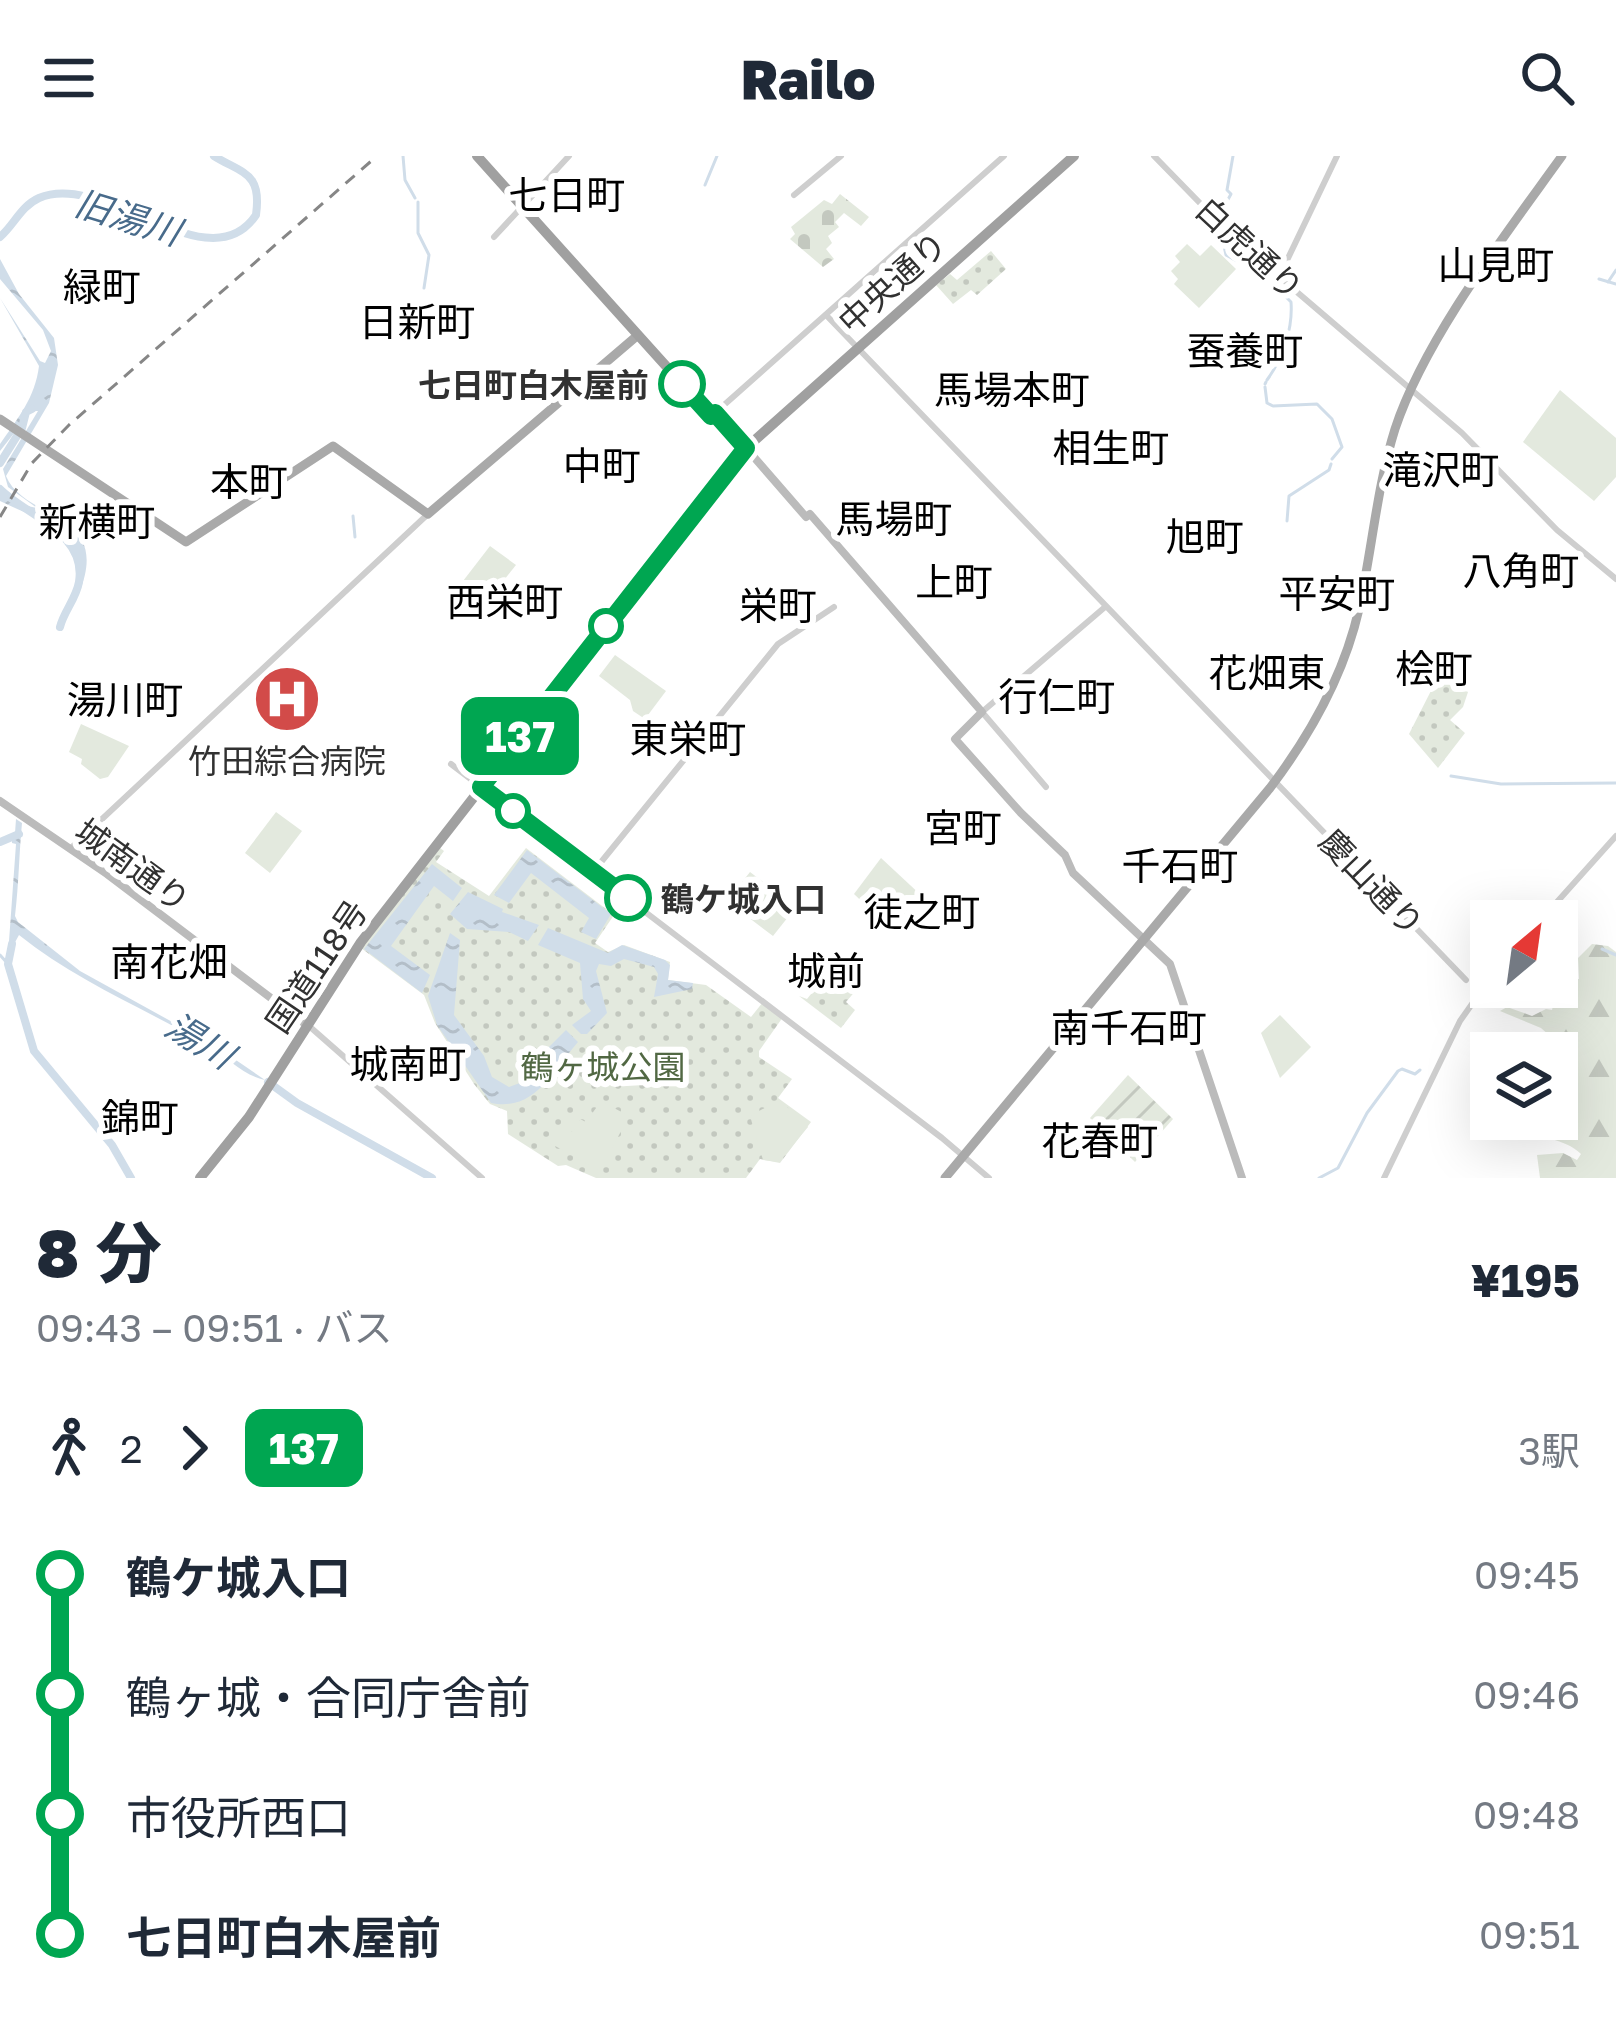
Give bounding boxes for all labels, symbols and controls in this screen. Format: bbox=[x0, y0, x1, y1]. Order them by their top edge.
icon: menu bbox=[36, 45, 102, 111]
icon: search bbox=[1514, 45, 1580, 111]
text: Railo bbox=[741, 46, 875, 111]
district label: 七日町 bbox=[508, 171, 626, 218]
water label: 旧湯川 bbox=[70, 181, 190, 255]
street label: 白虎通り bbox=[1188, 189, 1312, 307]
street label: 中央通り bbox=[830, 223, 954, 341]
district label: 山見町 bbox=[1437, 241, 1555, 288]
district label: 緑町 bbox=[63, 263, 141, 310]
district label: 日新町 bbox=[358, 298, 476, 345]
district label: 蚕養町 bbox=[1186, 327, 1304, 374]
marker: 七日町白木屋前 bbox=[660, 362, 704, 406]
place label: 七日町白木屋前 bbox=[418, 365, 649, 404]
district label: 馬場本町 bbox=[934, 366, 1090, 413]
district label: 相生町 bbox=[1052, 424, 1170, 471]
district label: 中町 bbox=[563, 442, 641, 489]
district label: 滝沢町 bbox=[1382, 446, 1500, 493]
district label: 本町 bbox=[210, 458, 288, 505]
district label: 馬場町 bbox=[835, 495, 953, 542]
district label: 新横町 bbox=[38, 498, 156, 545]
district label: 旭町 bbox=[1166, 513, 1244, 560]
district label: 八角町 bbox=[1462, 547, 1580, 594]
district label: 上町 bbox=[915, 558, 993, 605]
district label: 平安町 bbox=[1278, 570, 1396, 617]
district label: 西栄町 bbox=[446, 578, 564, 625]
district label: 栄町 bbox=[739, 582, 817, 629]
unlabelled marker bbox=[590, 610, 622, 642]
district label: 桧町 bbox=[1395, 645, 1473, 692]
district label: 花畑東 bbox=[1208, 649, 1326, 696]
hospital icon: 竹田綜合病院 bbox=[252, 664, 322, 734]
district label: 行仁町 bbox=[998, 673, 1116, 720]
district label: 湯川町 bbox=[66, 676, 184, 723]
line badge: 137 bbox=[451, 697, 589, 775]
text: 137 bbox=[485, 711, 555, 761]
district label: 東栄町 bbox=[629, 715, 747, 762]
place label: 竹田綜合病院 bbox=[188, 741, 386, 780]
unlabelled marker bbox=[497, 795, 529, 827]
district label: 宮町 bbox=[924, 804, 1002, 851]
street label: 城南通り bbox=[68, 810, 198, 920]
street label: 慶山通り bbox=[1312, 821, 1432, 943]
district label: 千石町 bbox=[1121, 842, 1239, 889]
marker: 鶴ケ城入口 bbox=[606, 876, 650, 920]
place label: 鶴ケ城入口 bbox=[661, 879, 826, 918]
district label: 徒之町 bbox=[863, 888, 981, 935]
street label: 国道118号 bbox=[258, 892, 374, 1040]
north arrow bbox=[1470, 900, 1578, 1008]
map controls bbox=[1470, 900, 1578, 1140]
district label: 南花畑 bbox=[110, 938, 228, 985]
district label: 城前 bbox=[787, 947, 865, 994]
water label: 湯川 bbox=[158, 1003, 245, 1079]
district label: 南千石町 bbox=[1051, 1004, 1207, 1051]
button: layers bbox=[1470, 1032, 1578, 1140]
district label: 城南町 bbox=[349, 1040, 467, 1087]
park label: 鶴ヶ城公園 bbox=[521, 1047, 686, 1086]
district label: 錦町 bbox=[101, 1094, 179, 1141]
district label: 花春町 bbox=[1041, 1117, 1159, 1164]
text: 8 分 bbox=[36, 1212, 162, 1292]
text: ¥195 bbox=[1471, 1253, 1580, 1307]
text: 09:43 – 09:51 · バス bbox=[36, 1304, 392, 1351]
icon: walk bbox=[36, 1415, 102, 1481]
icon: forward bbox=[161, 1415, 227, 1481]
text: 137 bbox=[269, 1423, 339, 1473]
text: 2 bbox=[120, 1425, 143, 1472]
text: 3駅 bbox=[1518, 1427, 1580, 1474]
text: 鶴ケ城入口 bbox=[126, 1550, 351, 1604]
text: 09:45 bbox=[1474, 1551, 1580, 1598]
text: 鶴ヶ城・合同庁舎前 bbox=[126, 1670, 531, 1724]
text: 09:46 bbox=[1473, 1671, 1580, 1718]
text: 市役所西口 bbox=[126, 1790, 351, 1844]
text: 09:48 bbox=[1473, 1791, 1580, 1838]
text: 七日町白木屋前 bbox=[126, 1910, 441, 1964]
text: 09:51 bbox=[1479, 1911, 1580, 1958]

